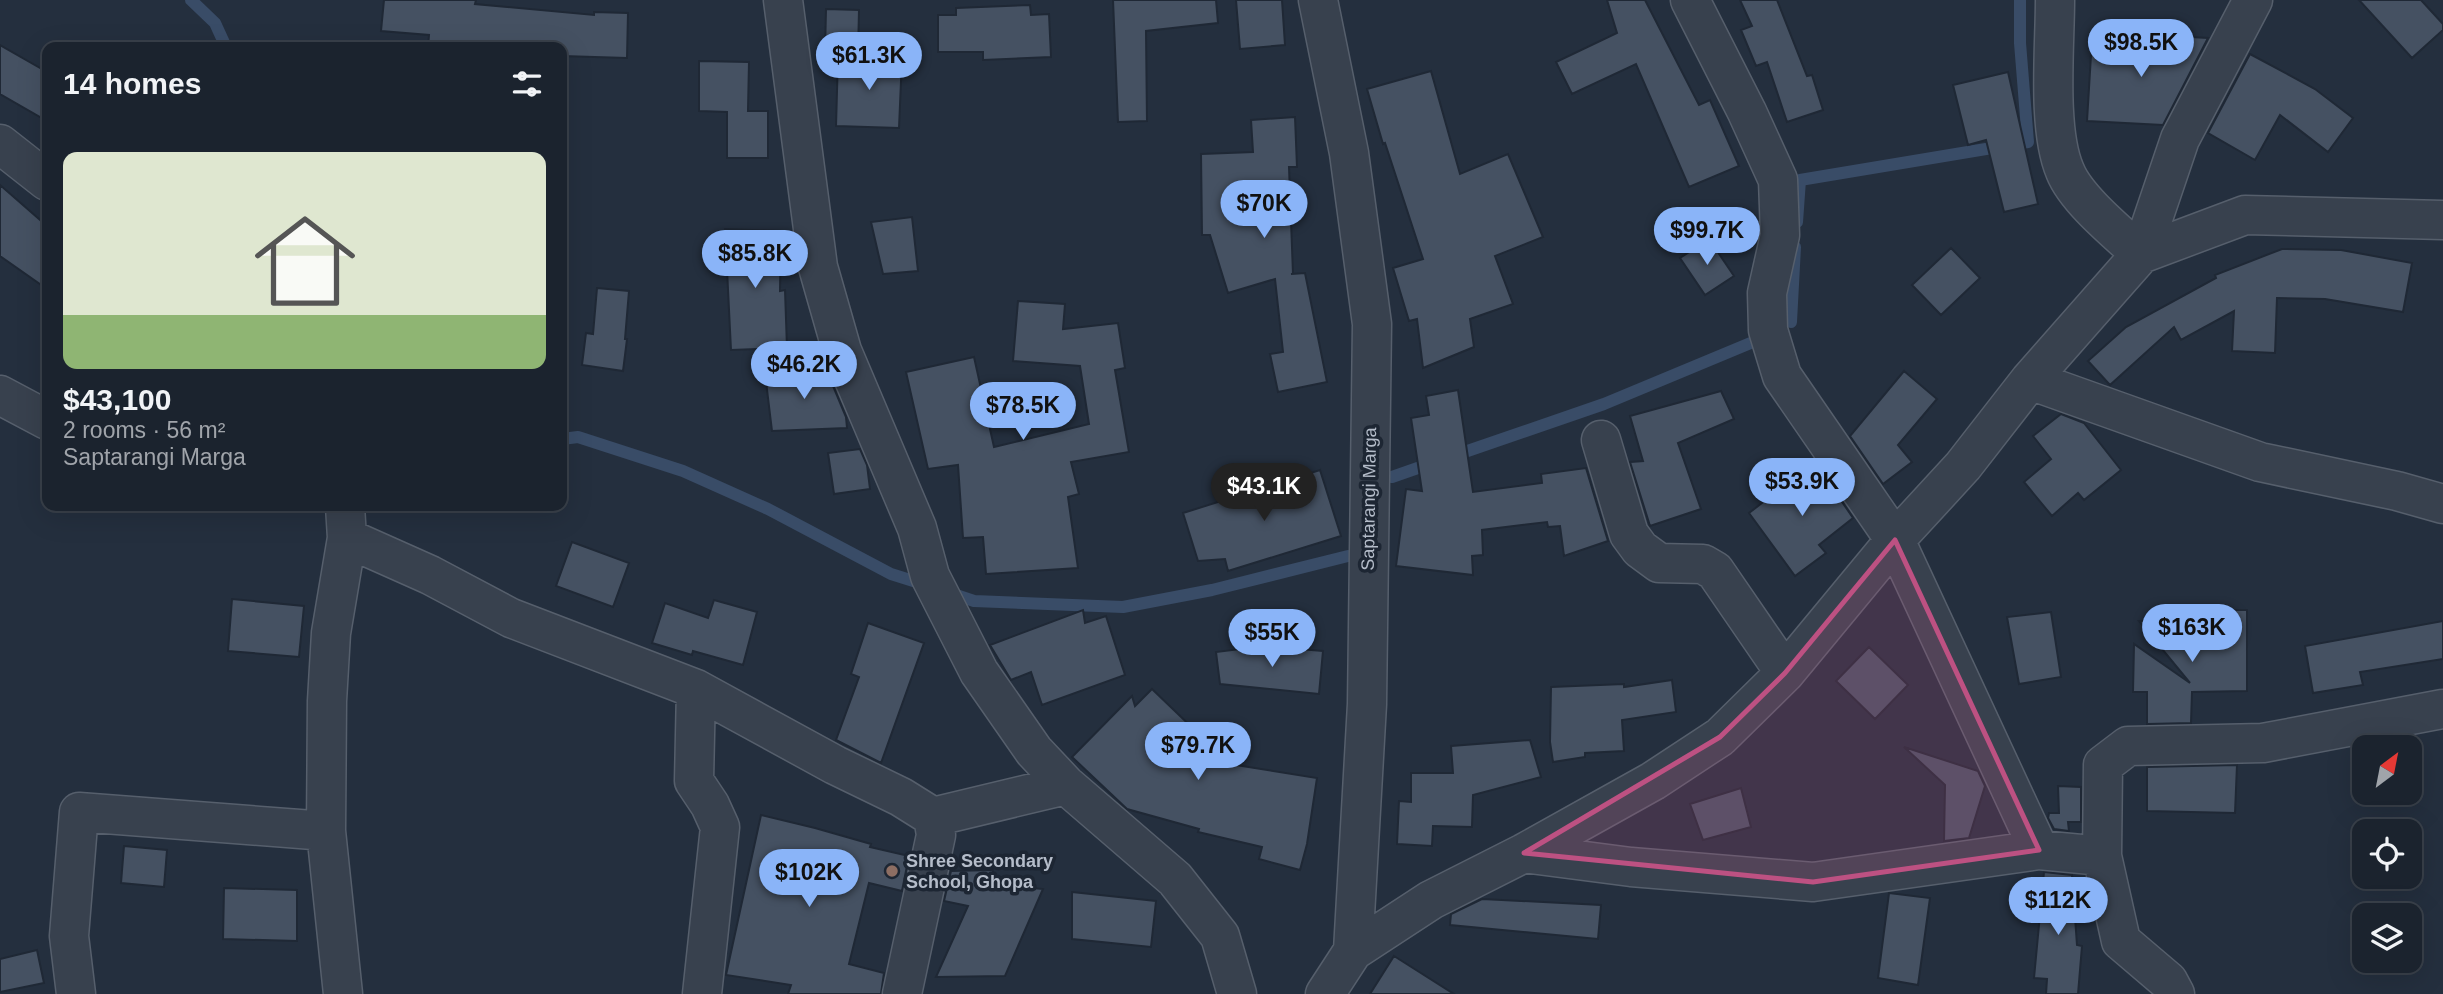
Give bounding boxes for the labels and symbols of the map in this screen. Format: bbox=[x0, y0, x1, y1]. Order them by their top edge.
pin: $98.5K bbox=[2084, 20, 2198, 79]
pin: $61.3K bbox=[812, 32, 926, 92]
pin: $70K bbox=[1223, 180, 1305, 240]
pin: $99.7K bbox=[1650, 208, 1764, 267]
pin: $85.8K bbox=[698, 230, 812, 290]
pin: $46.2K bbox=[747, 342, 861, 401]
pin: $78.5K bbox=[966, 382, 1080, 442]
street label: Saptarangi Marga bbox=[1358, 426, 1380, 571]
pin: $53.9K bbox=[1745, 458, 1859, 518]
pin: $43.1K bbox=[1207, 463, 1321, 523]
pin: $163K bbox=[2143, 604, 2241, 664]
pin: $55K bbox=[1231, 610, 1313, 669]
pin: $79.7K bbox=[1141, 722, 1255, 782]
north arrow bbox=[2352, 735, 2422, 805]
pin: $102K bbox=[760, 850, 858, 909]
place label: Shree Secondary School, Ghopa bbox=[906, 851, 1053, 892]
marker: Shree Secondary School, Ghopa bbox=[884, 863, 900, 879]
pin: $112K bbox=[2009, 878, 2107, 937]

